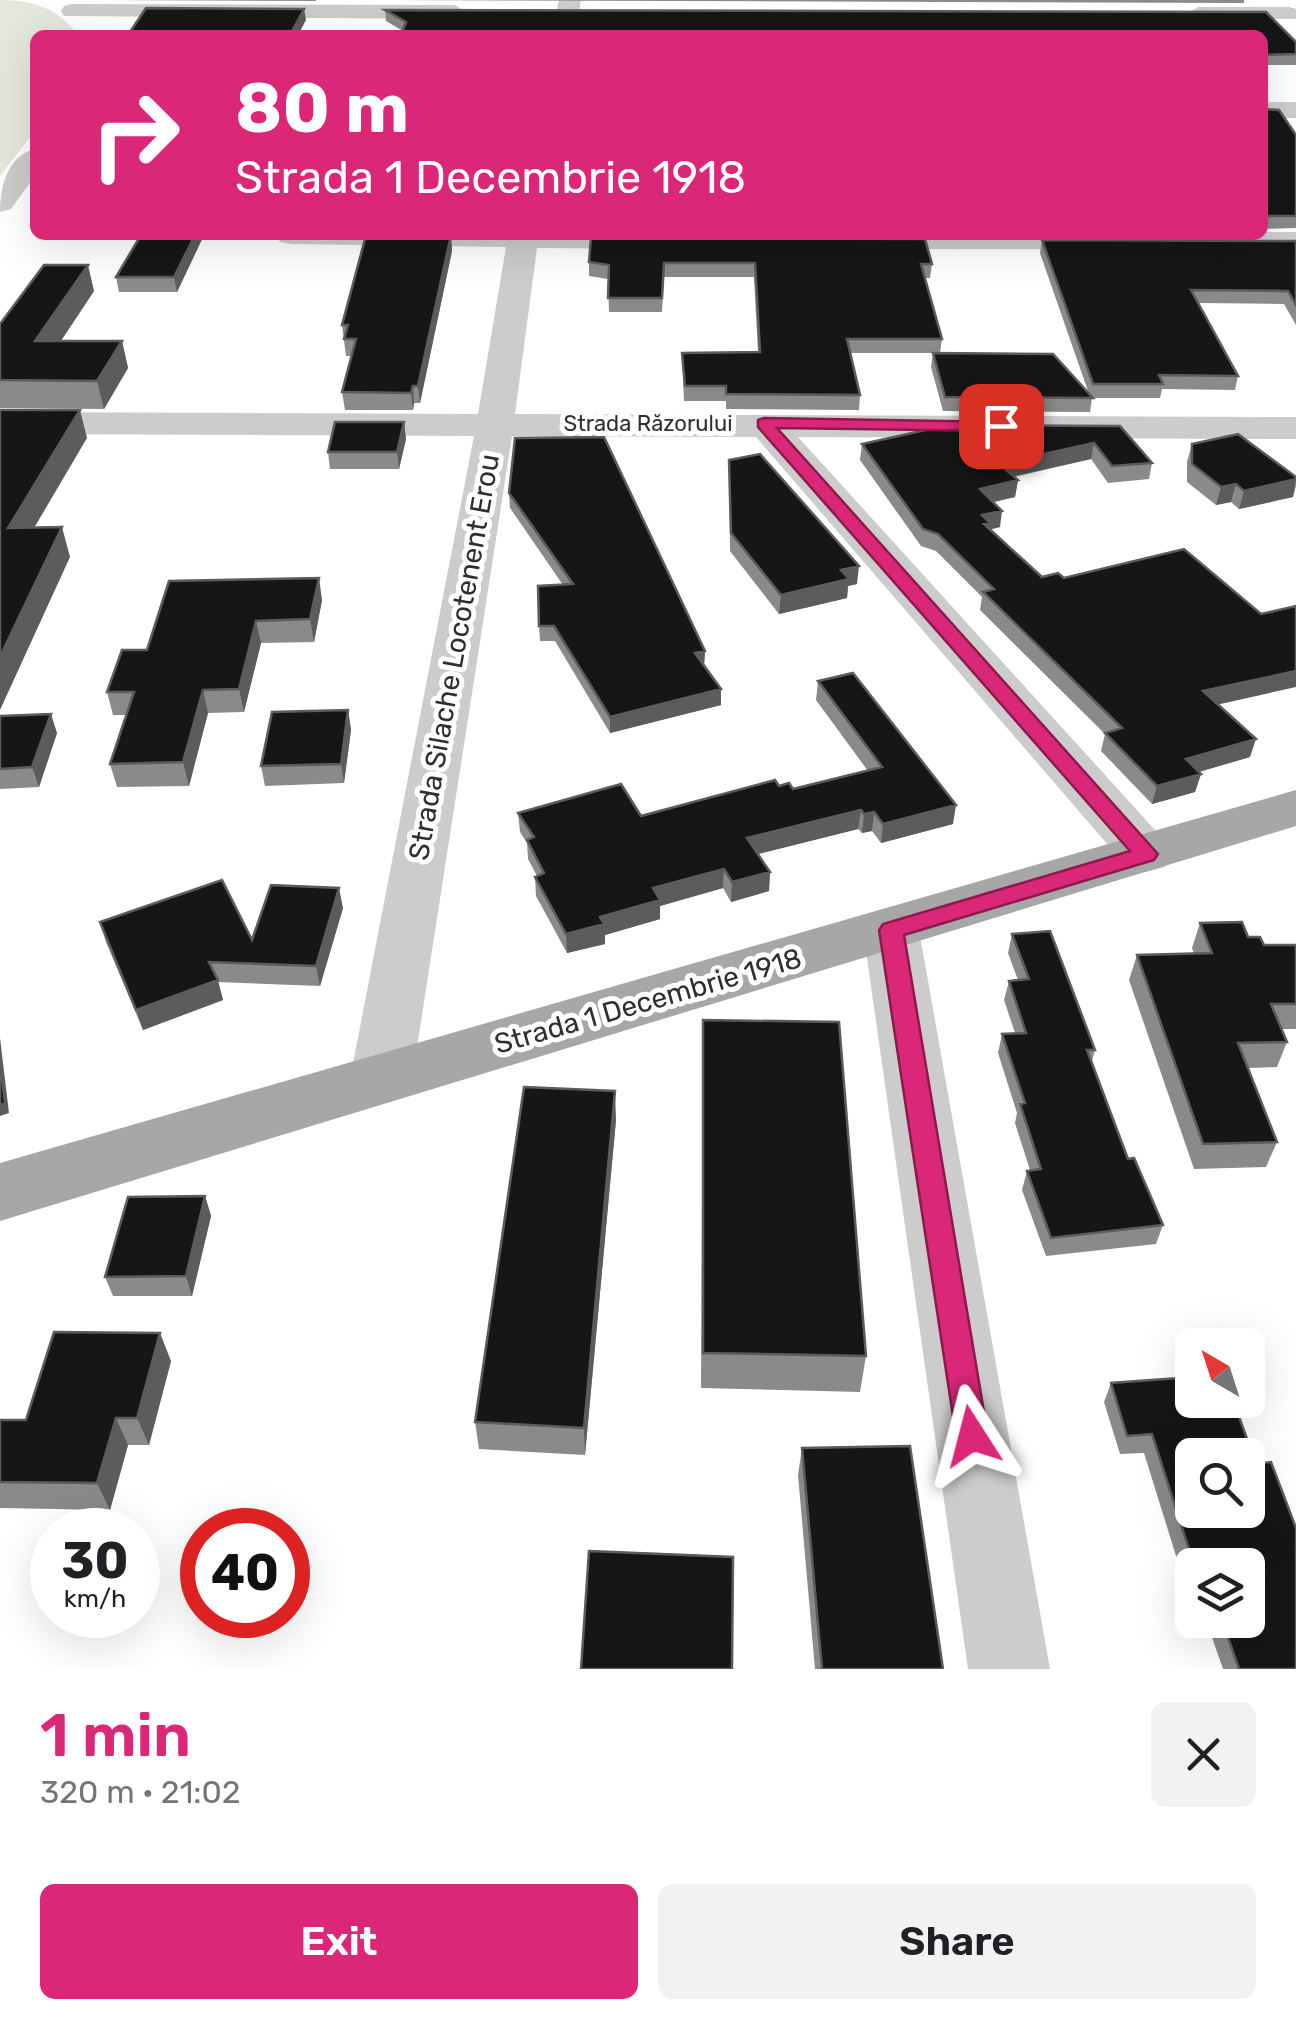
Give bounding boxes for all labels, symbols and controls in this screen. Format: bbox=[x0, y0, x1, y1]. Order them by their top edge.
text: 80 m bbox=[235, 67, 409, 150]
icon: right bbox=[70, 70, 200, 200]
text: Strada 1 Decembrie 1918 bbox=[235, 151, 746, 204]
pin bbox=[959, 384, 1044, 469]
icon: arrive bbox=[974, 399, 1029, 454]
street label: Strada Răzorului bbox=[564, 410, 733, 437]
street label: Strada Silache Locotenent Erou bbox=[402, 451, 506, 863]
street label: Strada 1 Decembrie 1918 bbox=[491, 941, 805, 1061]
north arrow bbox=[1175, 1328, 1265, 1418]
map controls bbox=[1175, 1328, 1265, 1638]
position arrow bbox=[920, 1384, 1024, 1488]
button: search bbox=[1175, 1438, 1265, 1528]
speed limit sign: 40 bbox=[180, 1508, 310, 1638]
text: 30 bbox=[62, 1531, 128, 1591]
button: layers bbox=[1175, 1548, 1265, 1638]
text: km/h bbox=[64, 1584, 126, 1613]
text: 1 min bbox=[40, 1700, 191, 1771]
button: close bbox=[1151, 1702, 1256, 1807]
text: 320 m · 21:02 bbox=[40, 1773, 241, 1811]
button: Exit bbox=[40, 1884, 638, 1999]
button: Share bbox=[658, 1884, 1256, 1999]

